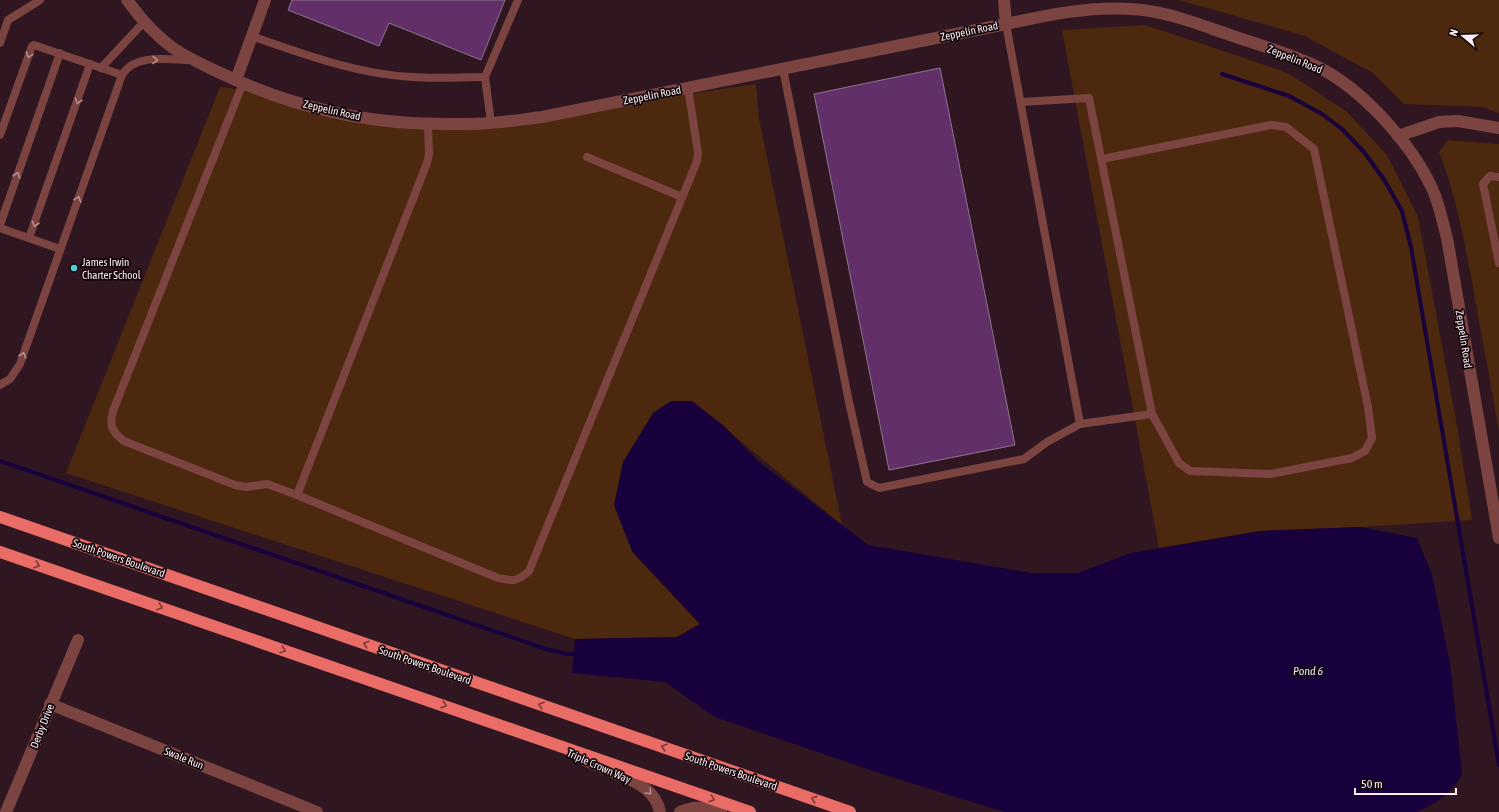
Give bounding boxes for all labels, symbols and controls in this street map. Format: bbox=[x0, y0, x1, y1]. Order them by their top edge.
north arrow bbox=[1443, 16, 1483, 56]
street label: Zeppelin Road bbox=[939, 19, 999, 43]
text: N bbox=[1447, 28, 1460, 38]
street label: Zeppelin Road bbox=[1266, 42, 1324, 76]
one-way arrow bbox=[25, 51, 33, 58]
one-way arrow bbox=[152, 56, 158, 64]
street label: Zeppelin Road bbox=[622, 84, 682, 106]
one-way arrow bbox=[74, 97, 82, 104]
street label: Zeppelin Road bbox=[302, 98, 362, 122]
one-way arrow bbox=[13, 171, 21, 178]
one-way arrow bbox=[73, 196, 82, 203]
one-way arrow bbox=[31, 220, 39, 227]
place label: James Irwin Charter School bbox=[82, 256, 141, 281]
marker: James Irwin Charter School bbox=[69, 263, 79, 273]
street label: Zeppelin Road bbox=[1453, 309, 1475, 369]
one-way arrow bbox=[18, 352, 27, 359]
street label: South Powers Boulevard bbox=[71, 537, 167, 579]
one-way arrow bbox=[33, 560, 40, 568]
one-way arrow bbox=[156, 602, 163, 611]
one-way arrow bbox=[362, 640, 369, 649]
street label: South Powers Boulevard bbox=[377, 644, 473, 686]
one-way arrow bbox=[279, 645, 286, 653]
water label: Pond 6 bbox=[1293, 664, 1323, 678]
one-way arrow bbox=[441, 701, 448, 709]
one-way arrow bbox=[538, 701, 545, 710]
street label: Derby Drive bbox=[28, 702, 56, 750]
one-way arrow bbox=[661, 744, 668, 752]
street label: Swale Run bbox=[162, 745, 206, 771]
street label: Triple Crown Way bbox=[565, 747, 633, 786]
street label: South Powers Boulevard bbox=[683, 750, 779, 792]
scale bar bbox=[1355, 770, 1456, 796]
text: 50 m bbox=[1361, 777, 1383, 791]
one-way arrow bbox=[644, 787, 652, 795]
one-way arrow bbox=[708, 794, 715, 802]
one-way arrow bbox=[810, 796, 817, 804]

